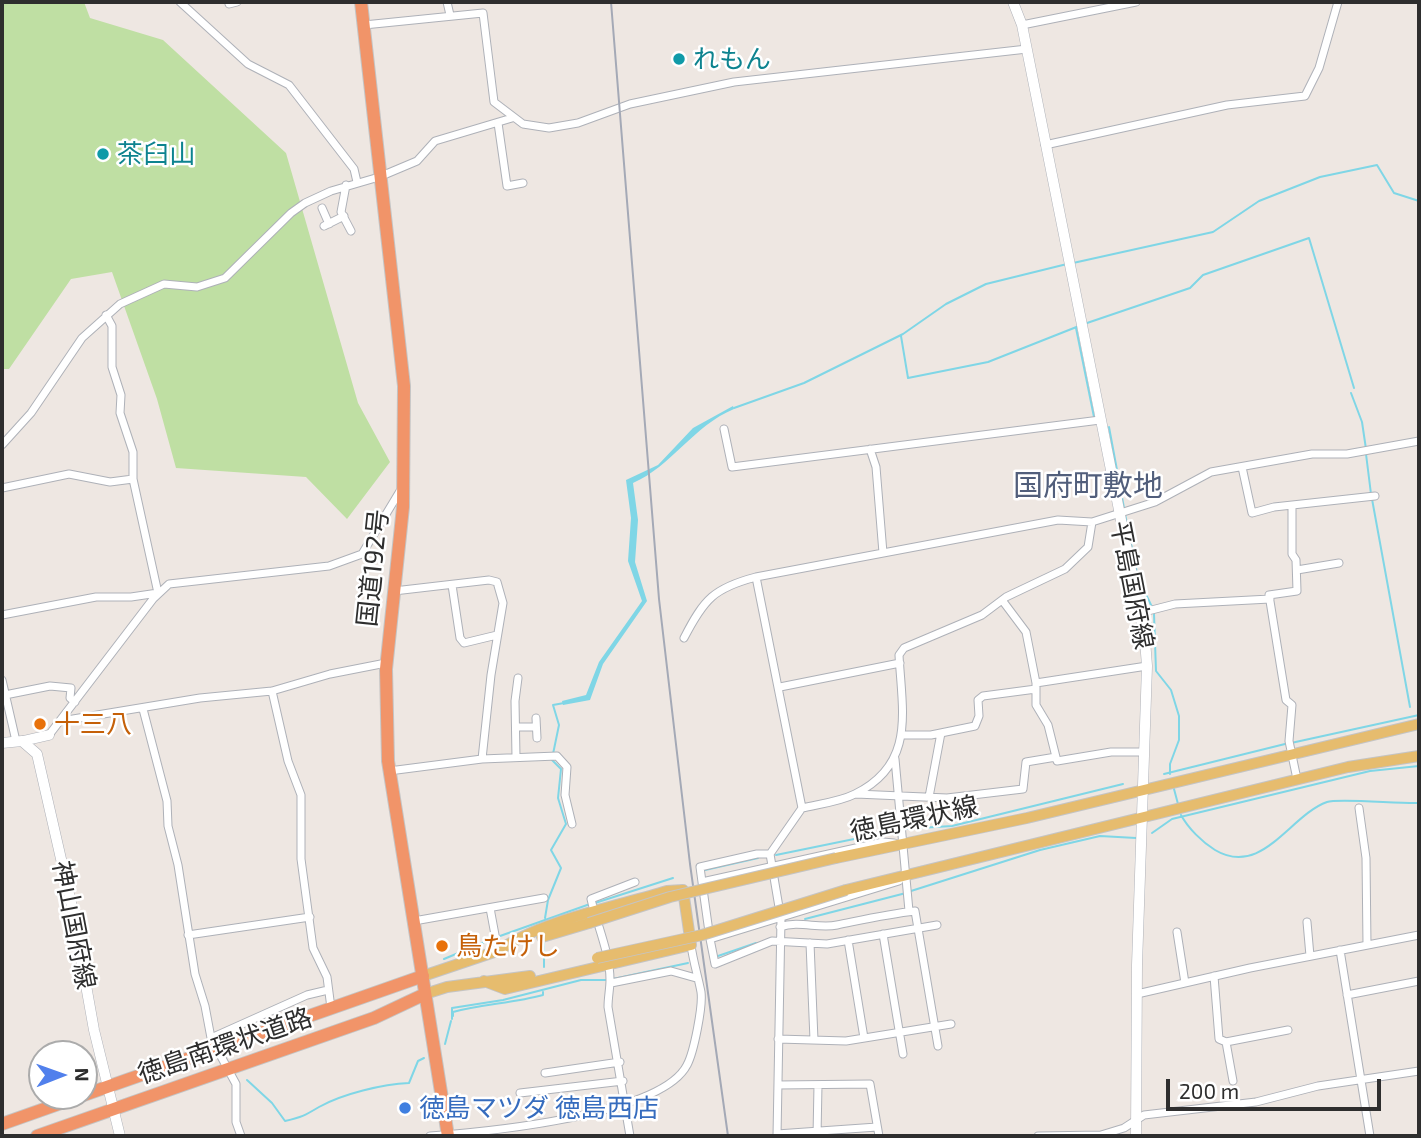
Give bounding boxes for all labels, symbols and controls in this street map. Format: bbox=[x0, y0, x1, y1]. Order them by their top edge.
place label: れもん bbox=[693, 43, 771, 75]
marker: れもん bbox=[671, 51, 687, 67]
place label: 茶臼山 bbox=[117, 138, 195, 170]
marker: 茶臼山 bbox=[95, 146, 111, 162]
district label: 国府町敷地 bbox=[1013, 468, 1163, 504]
street label: 国道192号 bbox=[351, 508, 395, 628]
street label: 平島国府線 bbox=[1104, 518, 1160, 652]
place label: 十三八 bbox=[54, 708, 132, 740]
marker: 十三八 bbox=[32, 716, 48, 732]
street label: 徳島環状線 bbox=[847, 790, 981, 848]
street label: 神山国府線 bbox=[46, 858, 102, 992]
place label: 鳥たけし bbox=[456, 930, 560, 962]
marker: 鳥たけし bbox=[434, 938, 450, 954]
street label: 徳島南環状道路 bbox=[134, 1002, 316, 1090]
north arrow bbox=[28, 1040, 98, 1110]
scale bar bbox=[1169, 1064, 1384, 1108]
text: N bbox=[71, 1068, 94, 1082]
text: 200 m bbox=[1179, 1078, 1239, 1103]
place label: 徳島マツダ 徳島西店 bbox=[419, 1092, 659, 1124]
marker: 徳島マツダ 徳島西店 bbox=[397, 1100, 413, 1116]

